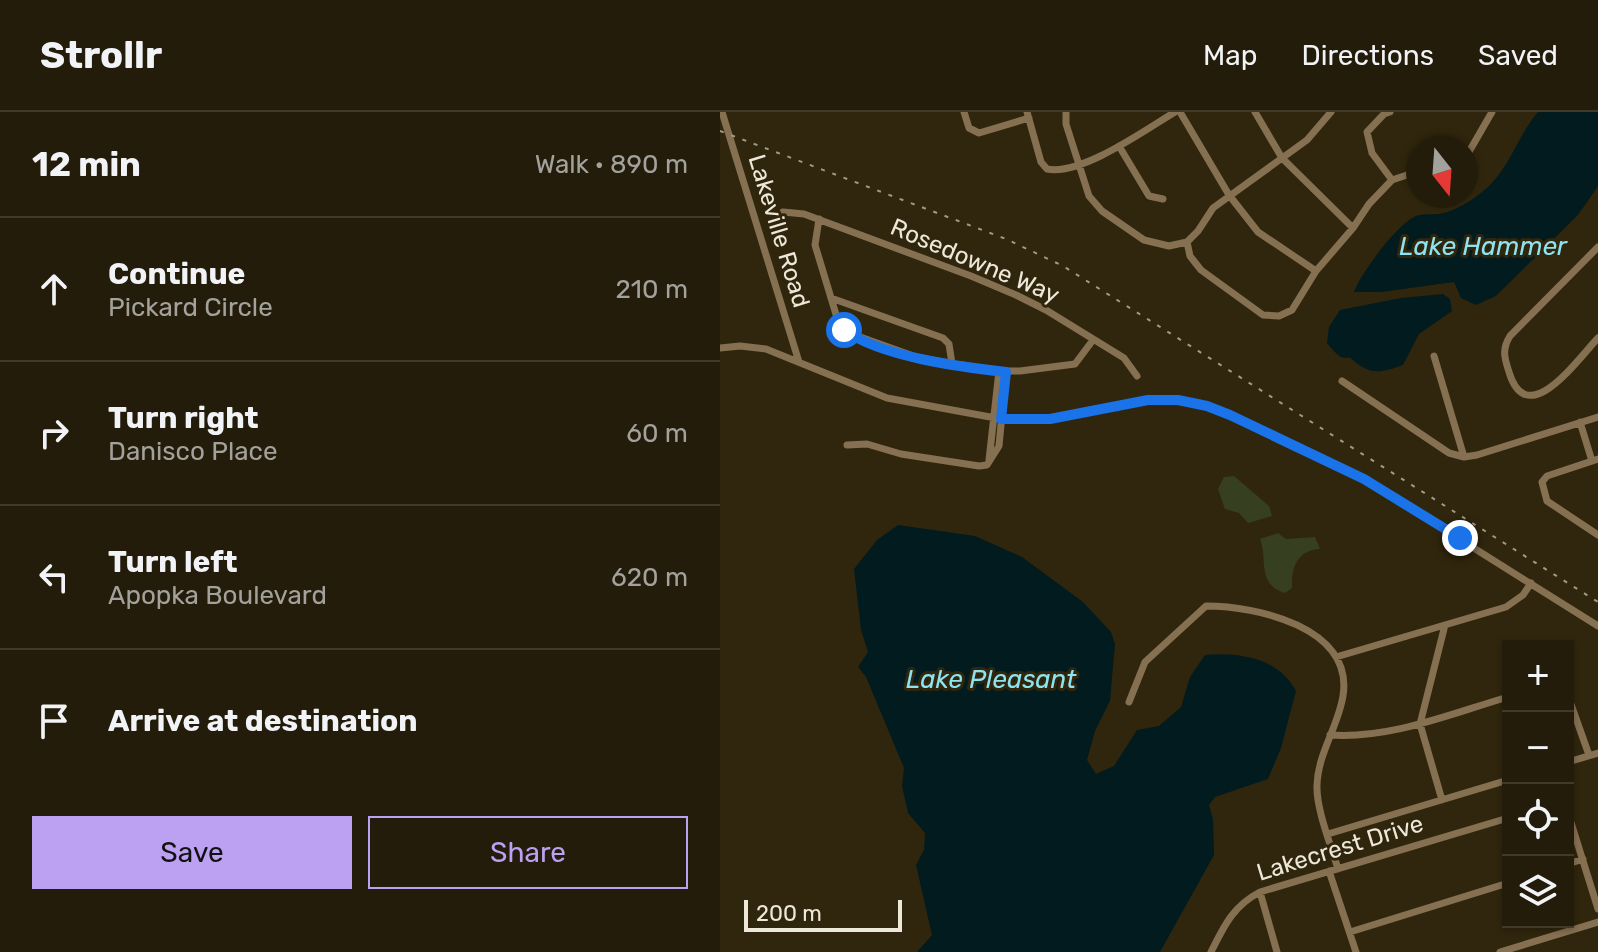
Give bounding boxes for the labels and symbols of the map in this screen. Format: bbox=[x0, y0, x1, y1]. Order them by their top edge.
north arrow bbox=[1406, 136, 1478, 208]
street label: Lakeville Road bbox=[742, 151, 816, 311]
street label: Rosedowne Way bbox=[886, 213, 1064, 309]
water label: Lake Hammer bbox=[1399, 231, 1568, 262]
route start bbox=[826, 312, 862, 348]
route end bbox=[1442, 520, 1478, 556]
water label: Lake Pleasant bbox=[906, 664, 1077, 695]
street label: Lakecrest Drive bbox=[1253, 809, 1427, 887]
scale bar bbox=[744, 896, 902, 932]

